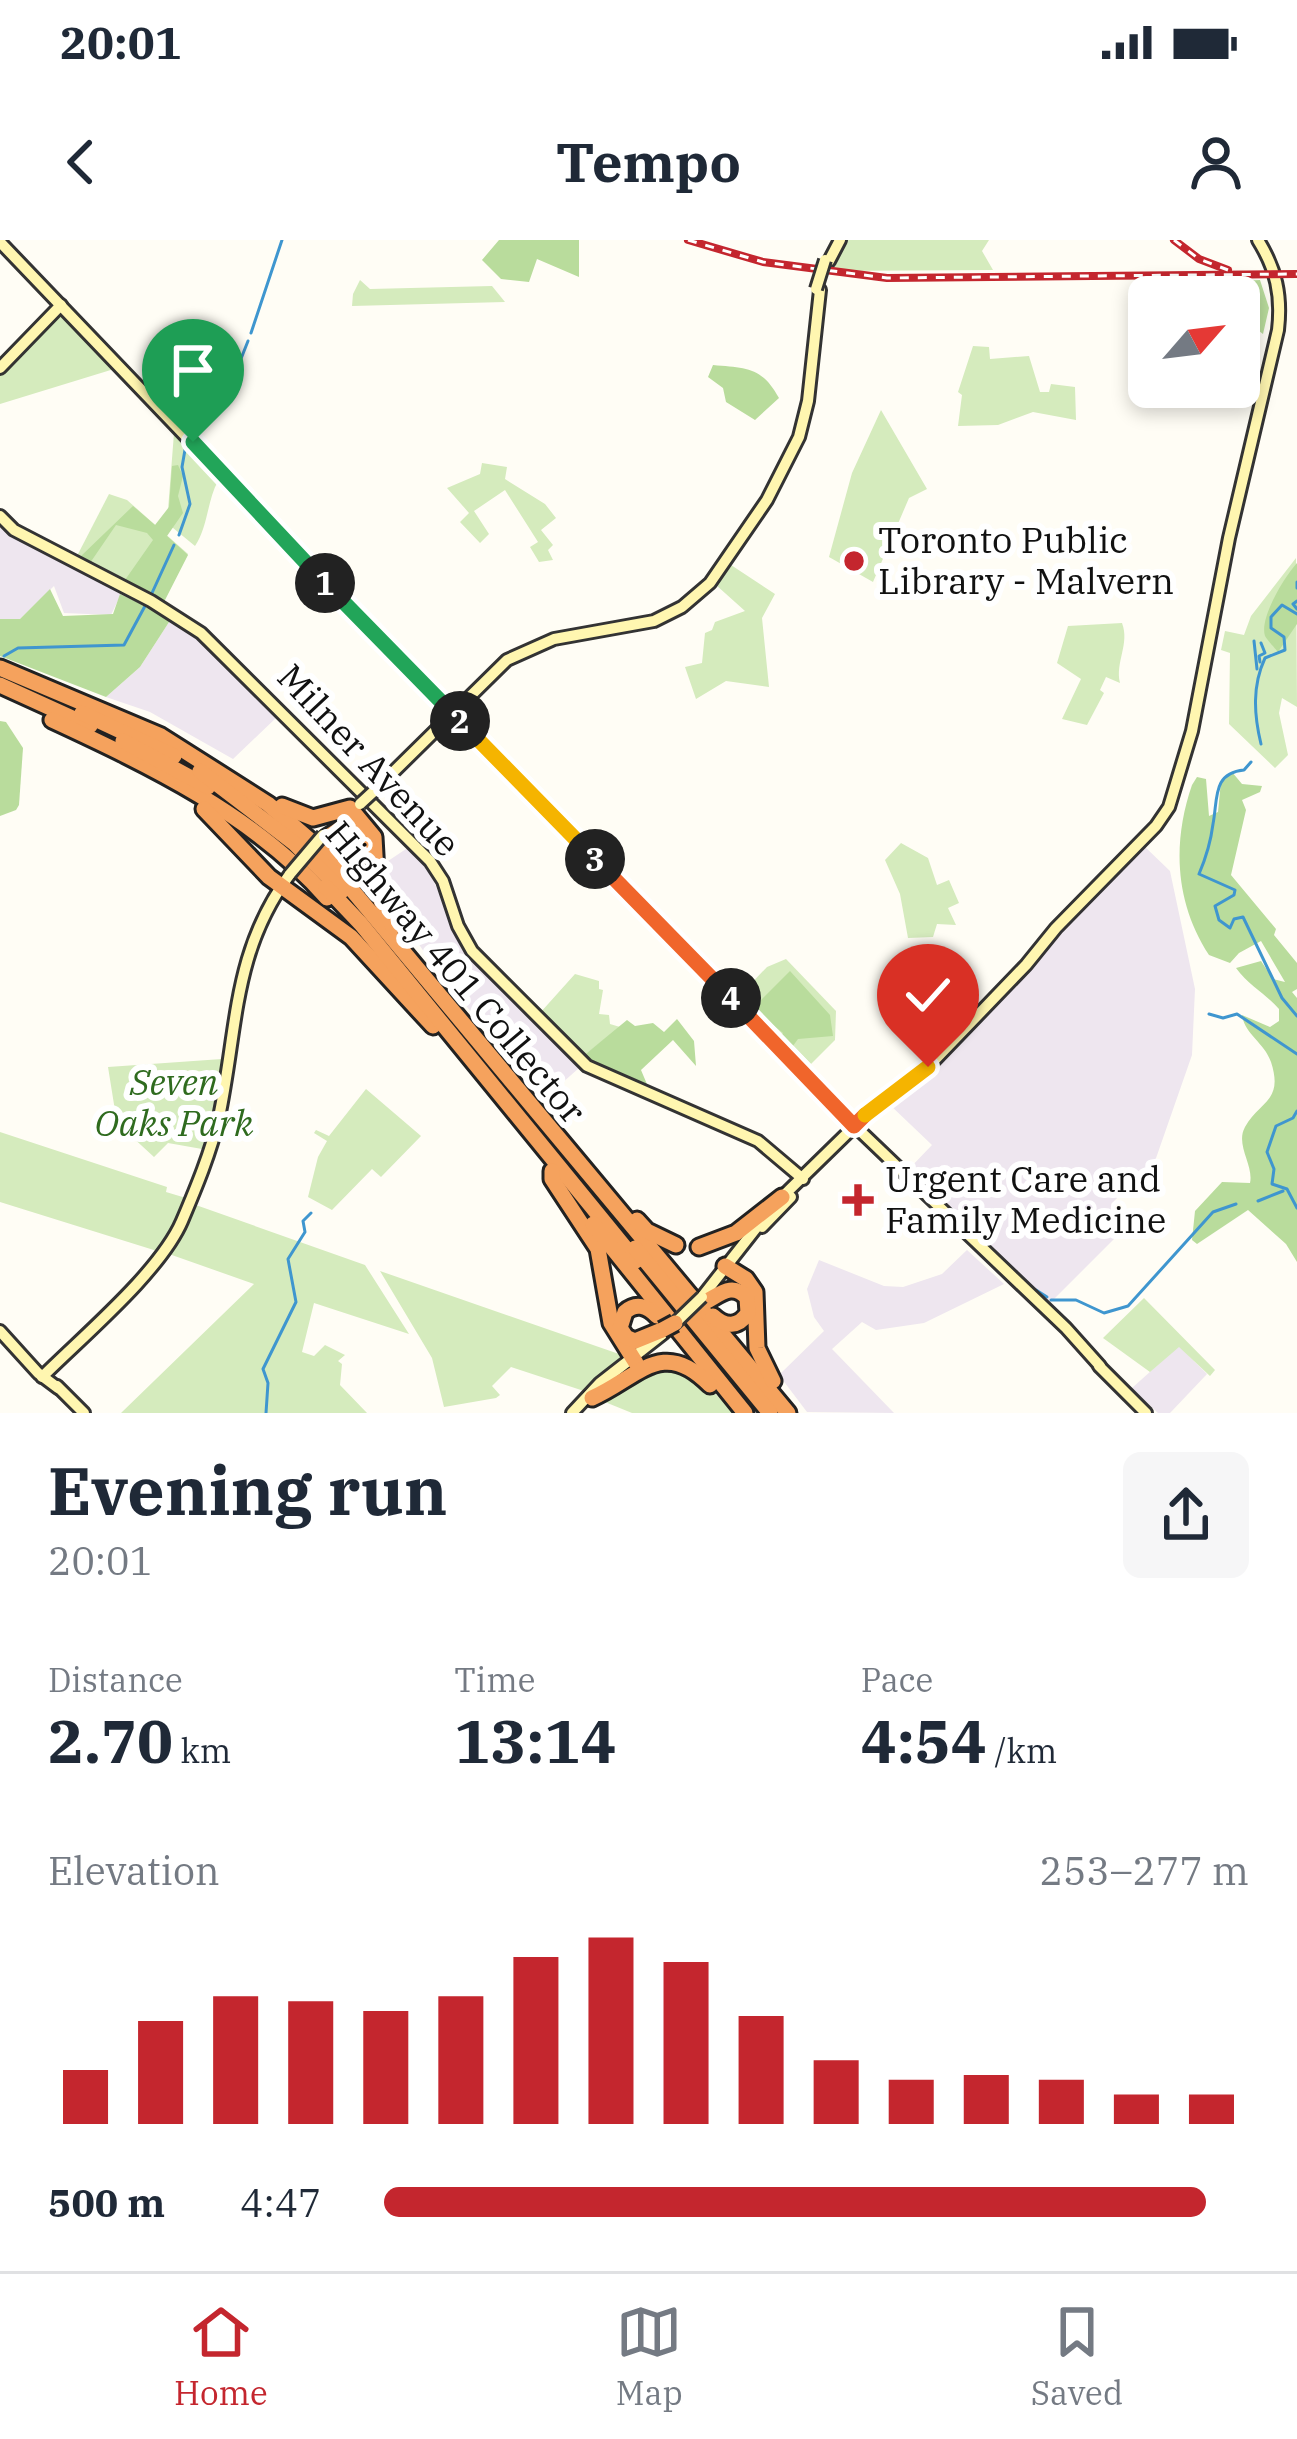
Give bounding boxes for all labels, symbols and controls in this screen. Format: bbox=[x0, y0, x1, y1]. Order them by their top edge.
text: 20:01 bbox=[60, 13, 182, 71]
text: Tempo bbox=[556, 127, 741, 197]
icon: back bbox=[48, 129, 114, 195]
icon: person bbox=[1183, 129, 1249, 195]
north arrow bbox=[1128, 276, 1260, 408]
map controls bbox=[1128, 276, 1260, 408]
pin bbox=[142, 319, 244, 442]
icon: arrive bbox=[160, 337, 226, 403]
place label: Toronto Public Library - Malvern bbox=[878, 516, 1174, 604]
marker: Toronto Public Library - Malvern bbox=[841, 548, 867, 574]
pin: 1 bbox=[295, 553, 355, 613]
text: 1 bbox=[315, 561, 335, 604]
street label: Milner Avenue bbox=[268, 653, 471, 866]
pin: 2 bbox=[430, 691, 490, 751]
text: 2 bbox=[450, 699, 470, 742]
street label: Highway 401 Collector bbox=[316, 811, 597, 1133]
pin: 3 bbox=[565, 829, 625, 889]
text: 3 bbox=[585, 837, 605, 880]
pin bbox=[877, 944, 979, 1067]
icon: check bbox=[895, 962, 961, 1028]
pin: 4 bbox=[701, 968, 761, 1028]
text: 4 bbox=[721, 976, 741, 1019]
park label: Seven Oaks Park bbox=[95, 1058, 254, 1146]
place label: Urgent Care and Family Medicine bbox=[885, 1155, 1166, 1243]
marker: Urgent Care and Family Medicine bbox=[842, 1184, 874, 1216]
text: Evening run bbox=[48, 1447, 447, 1533]
button: share bbox=[1123, 1452, 1249, 1578]
text: 20:01 bbox=[48, 1535, 153, 1586]
text: Distance bbox=[48, 1658, 183, 1701]
text: Time bbox=[454, 1658, 535, 1701]
text: Pace bbox=[861, 1658, 933, 1701]
text: 2.70 bbox=[48, 1701, 173, 1780]
text: 13:14 bbox=[454, 1701, 617, 1780]
text: 4:54 bbox=[861, 1701, 987, 1780]
text: km bbox=[173, 1729, 231, 1772]
text: /km bbox=[987, 1729, 1057, 1772]
text: Elevation bbox=[48, 1845, 220, 1896]
text: 253–277 m bbox=[1039, 1845, 1249, 1896]
text: 500 m bbox=[48, 2177, 165, 2228]
text: 4:47 bbox=[240, 2177, 321, 2228]
tab: Home bbox=[174, 2299, 268, 2414]
tab: Map bbox=[616, 2299, 683, 2414]
tab: Saved bbox=[1031, 2299, 1123, 2414]

